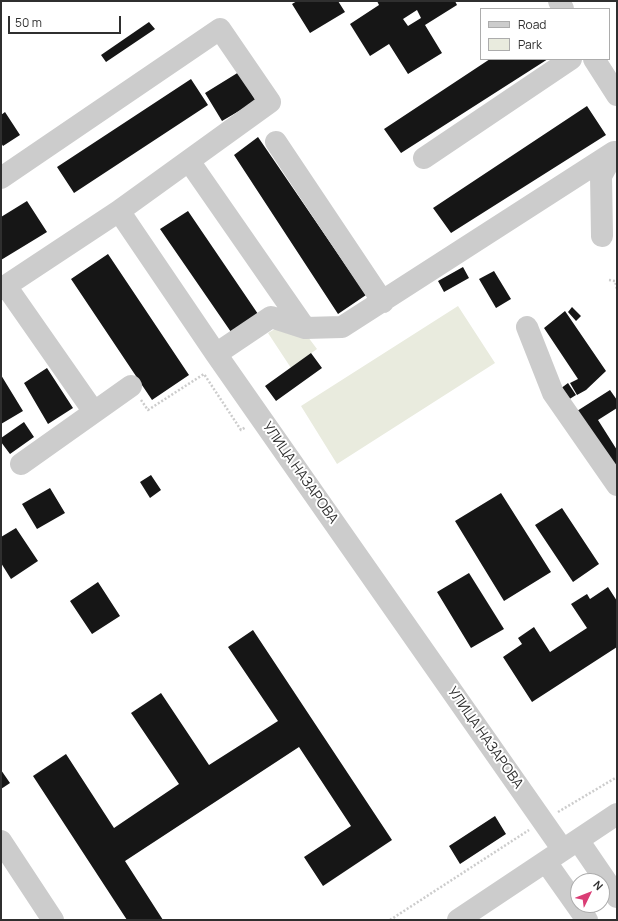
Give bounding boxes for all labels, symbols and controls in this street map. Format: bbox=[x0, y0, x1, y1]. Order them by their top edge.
scale bar bbox=[10, 8, 123, 34]
legend bbox=[480, 8, 610, 60]
text: 50 m bbox=[15, 14, 42, 31]
text: Road bbox=[518, 16, 546, 33]
text: Park bbox=[518, 36, 542, 53]
street label: УЛИЦА НАЗАРОВА bbox=[259, 419, 341, 527]
street label: УЛИЦА НАЗАРОВА bbox=[444, 684, 526, 792]
north arrow bbox=[570, 873, 610, 913]
text: N bbox=[590, 877, 607, 893]

